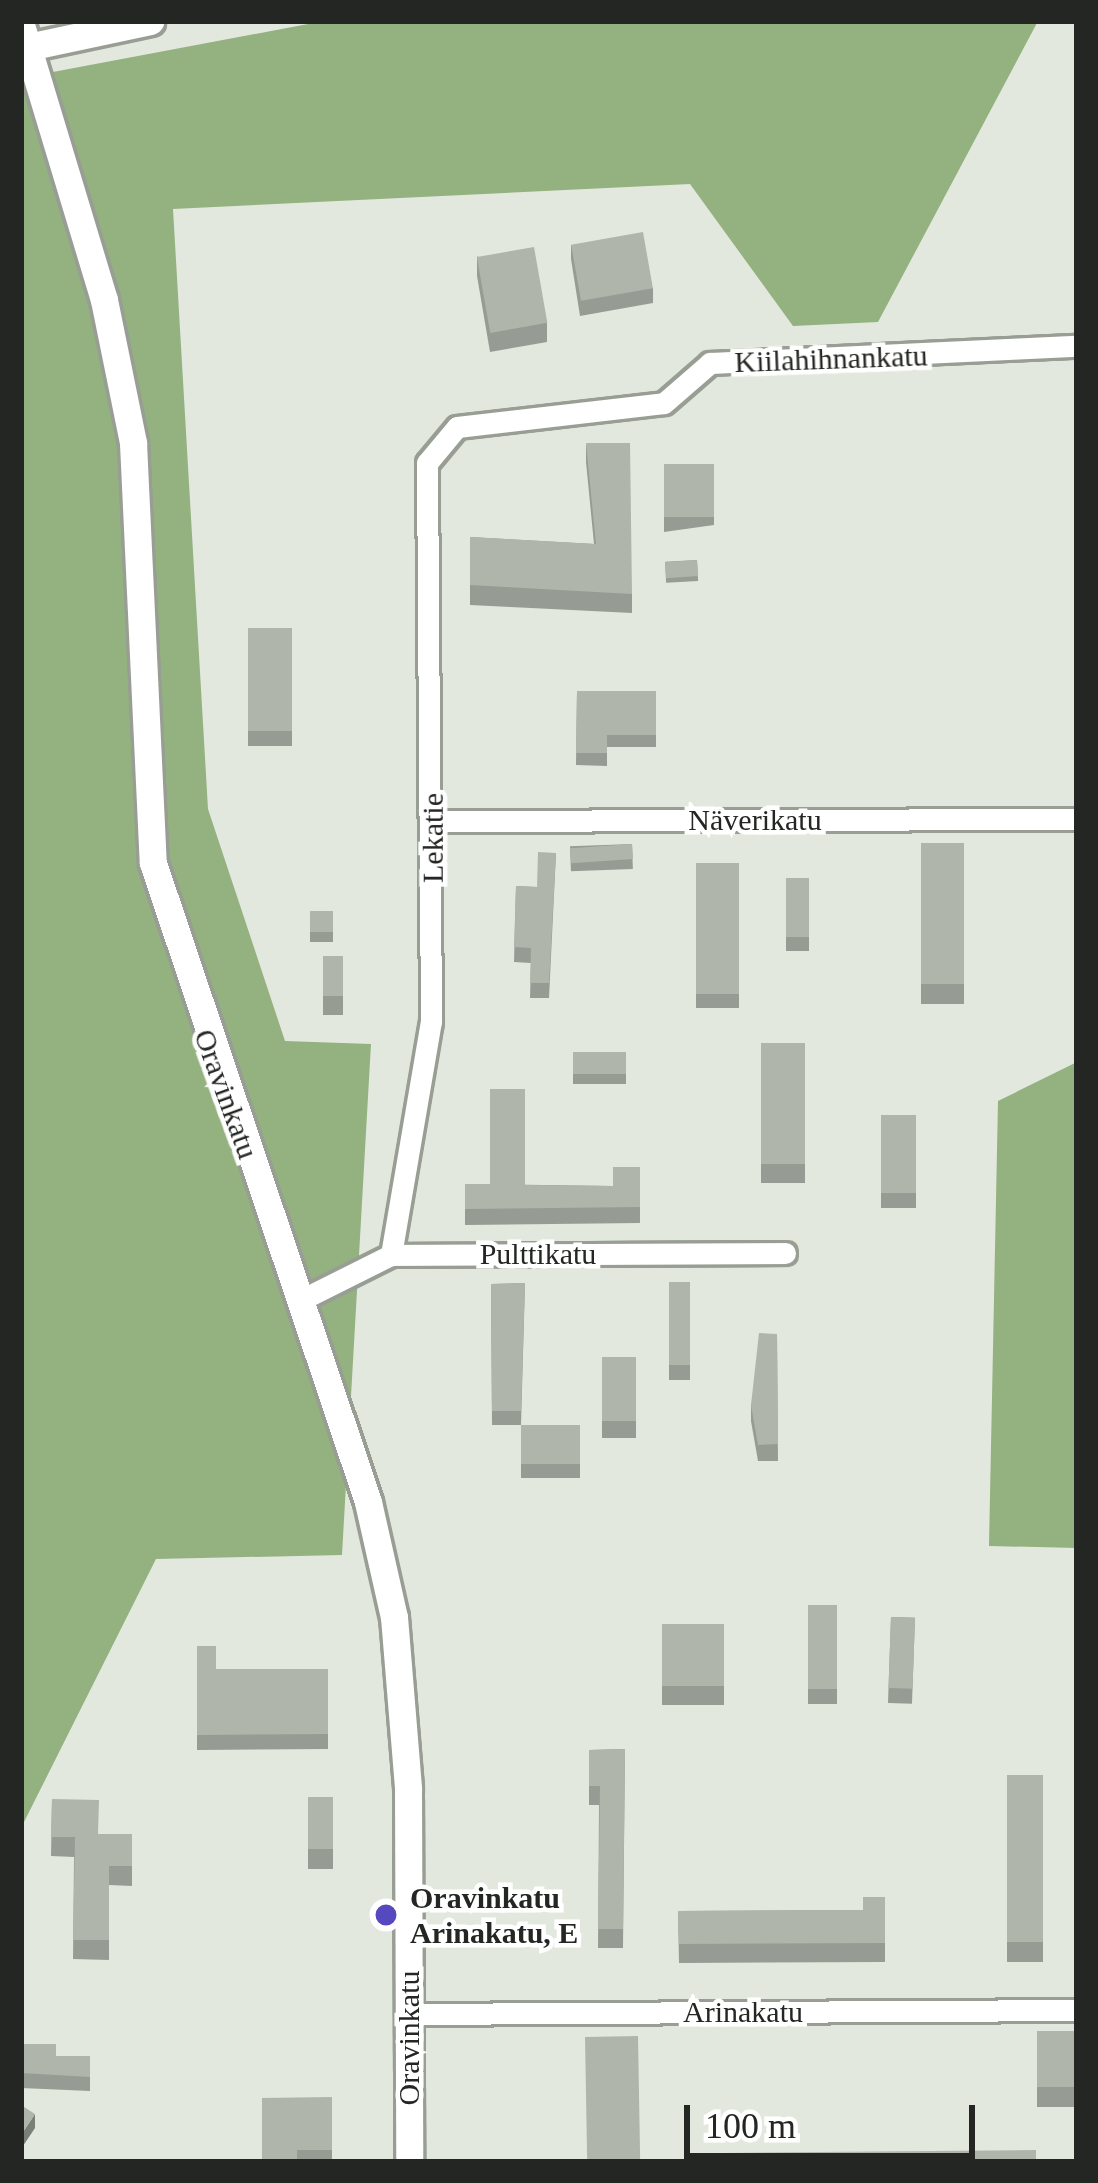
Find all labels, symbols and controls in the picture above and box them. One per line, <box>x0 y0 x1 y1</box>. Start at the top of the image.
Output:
street label: Kiilahihnankatu <box>734 338 928 380</box>
street label: Lekatie <box>415 793 451 883</box>
street label: Näverikatu <box>688 802 822 838</box>
street label: Oravinkatu <box>186 1024 266 1164</box>
street label: Pulttikatu <box>480 1236 596 1272</box>
place label: Oravinkatu Arinakatu, E <box>410 1880 578 1950</box>
marker: Oravinkatu Arinakatu, E <box>373 1902 399 1928</box>
street label: Oravinkatu <box>391 1971 427 2105</box>
street label: Arinakatu <box>683 1994 803 2030</box>
scale bar <box>690 2081 981 2155</box>
text: 100 m <box>705 2106 796 2146</box>

